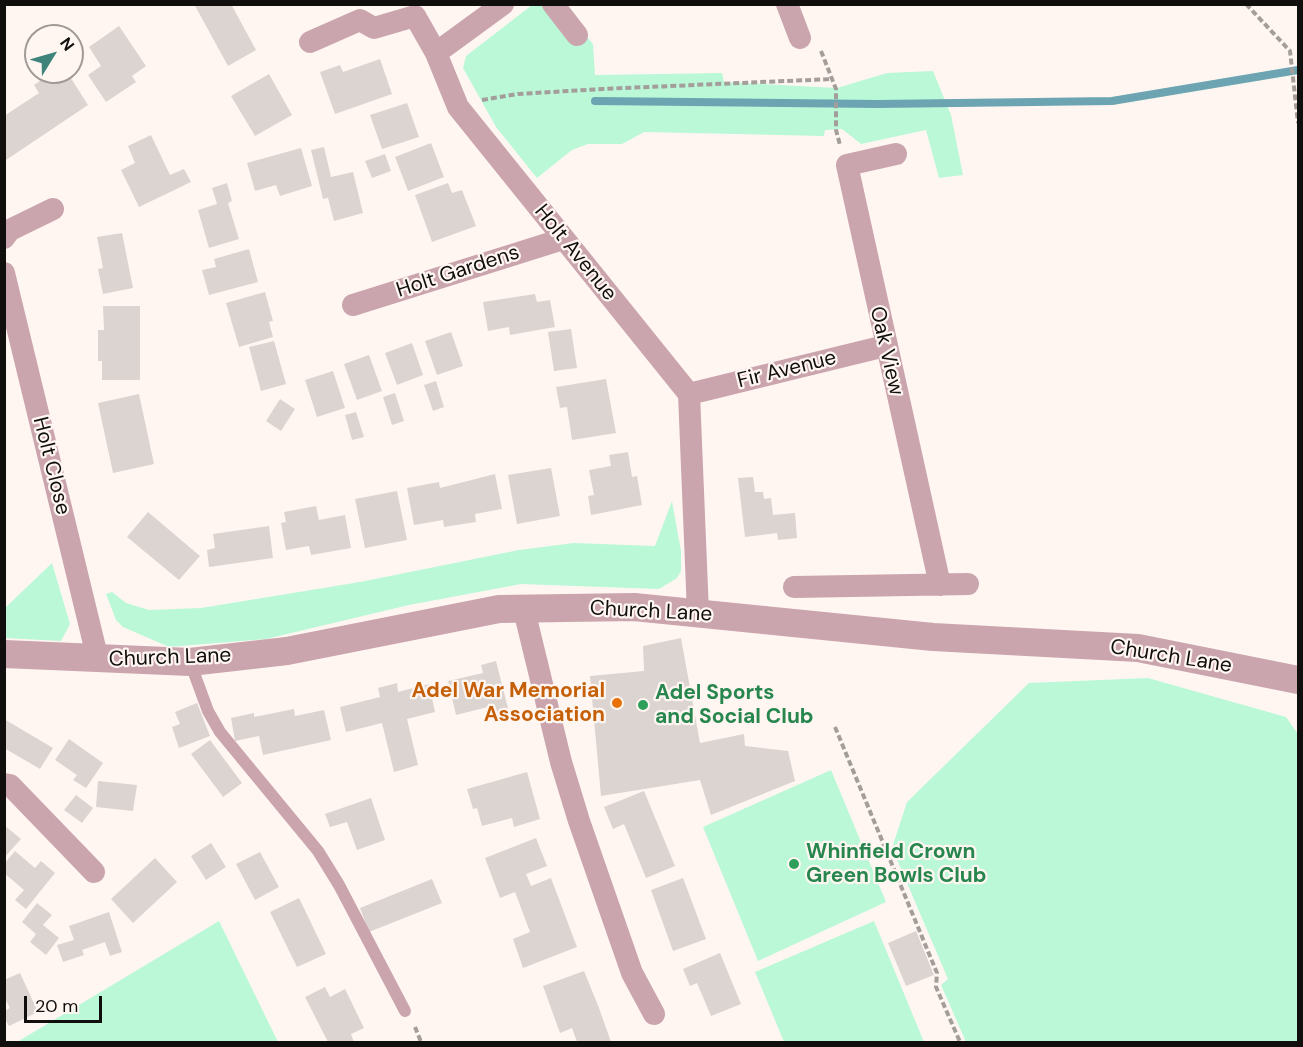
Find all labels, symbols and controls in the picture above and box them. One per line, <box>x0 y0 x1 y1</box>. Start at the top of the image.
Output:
north arrow <box>24 24 84 84</box>
text: N <box>55 33 79 55</box>
street label: Holt Avenue <box>529 200 621 306</box>
street label: Holt Gardens <box>393 240 523 304</box>
street label: Oak View <box>864 304 908 398</box>
street label: Fir Avenue <box>735 346 839 394</box>
street label: Holt Close <box>27 414 75 518</box>
street label: Church Lane <box>589 596 713 628</box>
street label: Church Lane <box>1108 635 1234 679</box>
street label: Church Lane <box>108 643 232 673</box>
place label: Adel War Memorial Association <box>412 678 605 728</box>
place label: Adel Sports and Social Club <box>655 680 814 730</box>
marker: Adel War Memorial Association <box>610 696 624 710</box>
marker: Adel Sports and Social Club <box>636 698 650 712</box>
place label: Whinfield Crown Green Bowls Club <box>806 839 987 889</box>
marker: Whinfield Crown Green Bowls Club <box>787 857 801 871</box>
scale bar <box>27 984 105 1022</box>
text: 20 m <box>35 994 78 1018</box>

